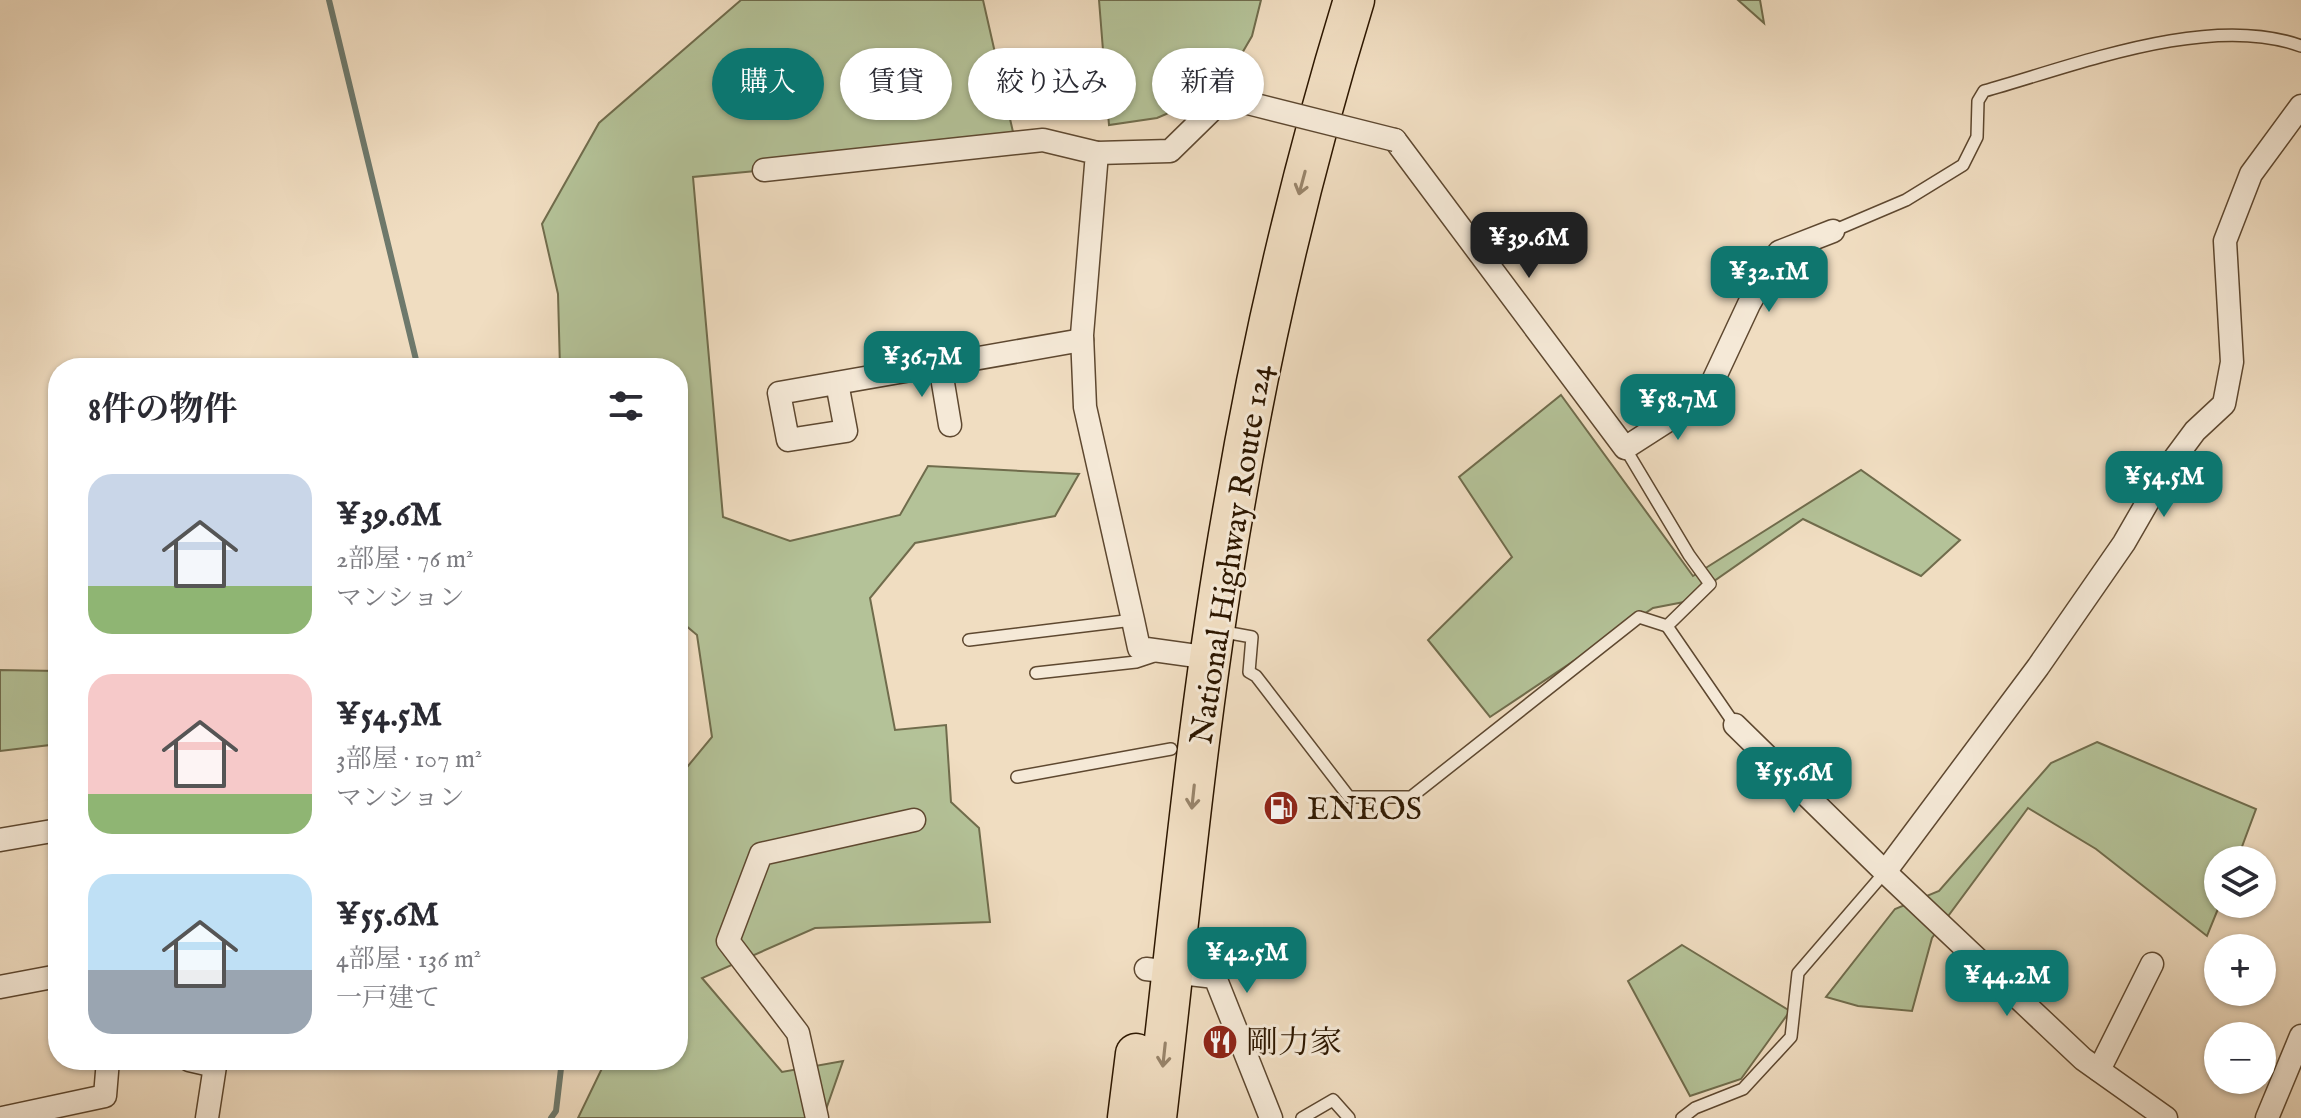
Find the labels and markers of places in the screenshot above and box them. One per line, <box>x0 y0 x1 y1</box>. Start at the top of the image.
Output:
pin: ¥39.6M <box>1464 212 1594 280</box>
pin: ¥32.1M <box>1704 246 1834 314</box>
pin: ¥36.7M <box>857 331 987 399</box>
pin: ¥58.7M <box>1613 374 1743 442</box>
pin: ¥54.5M <box>2099 451 2229 519</box>
pin: ¥55.6M <box>1729 747 1859 815</box>
fuel station icon: ENEOS <box>1262 789 1300 827</box>
place label: ENEOS <box>1307 790 1422 831</box>
pin: ¥42.5M <box>1182 927 1312 995</box>
pin: ¥44.2M <box>1942 950 2072 1018</box>
restaurant icon: 剛力家 <box>1201 1023 1239 1061</box>
place label: 剛力家 <box>1246 1024 1342 1065</box>

